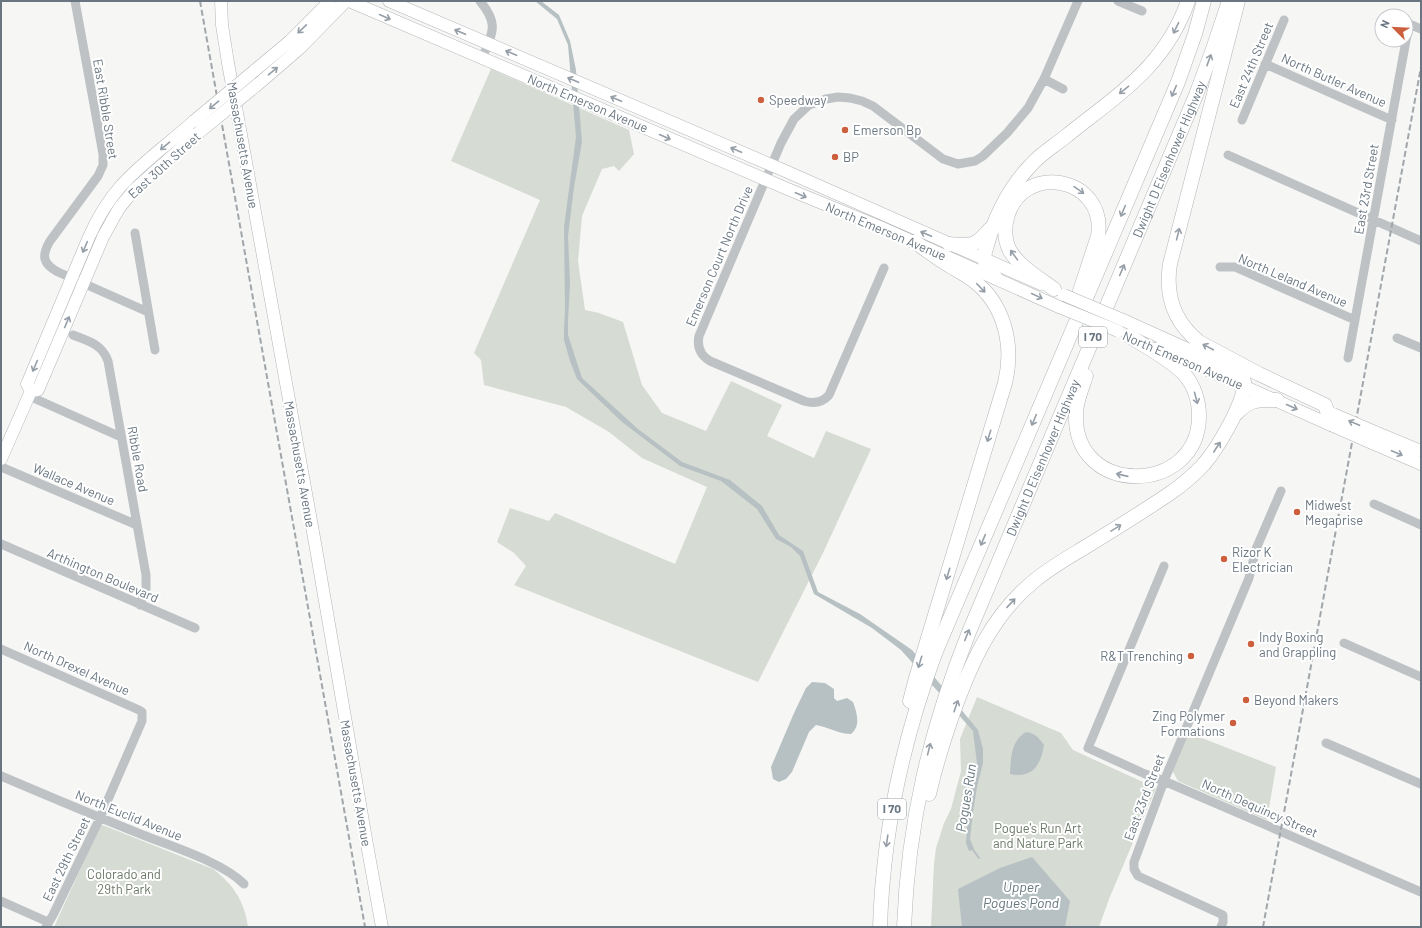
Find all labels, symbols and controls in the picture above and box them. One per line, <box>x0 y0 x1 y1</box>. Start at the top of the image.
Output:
north arrow <box>1374 8 1414 48</box>
one-way arrow <box>378 13 390 21</box>
text: N <box>1377 18 1392 30</box>
street label: East 24th Street <box>1226 20 1276 110</box>
one-way arrow <box>1172 22 1180 34</box>
one-way arrow <box>298 24 308 33</box>
one-way arrow <box>455 27 467 35</box>
one-way arrow <box>505 49 517 56</box>
street label: North Butler Avenue <box>1279 50 1389 110</box>
one-way arrow <box>1206 54 1214 66</box>
street label: East Ribble Street <box>90 58 122 160</box>
one-way arrow <box>268 66 278 75</box>
street label: North Emerson Avenue <box>525 70 651 136</box>
one-way arrow <box>568 76 580 83</box>
street label: Dwight D Eisenhower Highway <box>1129 78 1209 240</box>
street label: Massachusetts Avenue <box>224 80 262 210</box>
one-way arrow <box>1170 84 1177 96</box>
one-way arrow <box>1118 86 1129 95</box>
place label: Speedway <box>769 92 826 108</box>
one-way arrow <box>611 94 623 102</box>
marker: Speedway <box>756 95 766 105</box>
one-way arrow <box>208 101 219 110</box>
place label: Emerson Bp <box>853 122 921 138</box>
marker: Emerson Bp <box>840 125 850 135</box>
street label: East 30th Street <box>124 128 204 202</box>
one-way arrow <box>659 133 671 141</box>
one-way arrow <box>159 142 170 151</box>
street label: East 23rd Street <box>1350 143 1382 235</box>
one-way arrow <box>730 146 742 153</box>
place label: BP <box>843 149 859 165</box>
marker: BP <box>830 152 840 162</box>
street label: Emerson Court North Drive <box>682 183 756 329</box>
one-way arrow <box>1073 186 1084 194</box>
one-way arrow <box>795 192 807 199</box>
street label: North Emerson Avenue <box>823 198 949 264</box>
one-way arrow <box>1119 204 1126 216</box>
one-way arrow <box>1175 228 1182 241</box>
one-way arrow <box>921 230 933 237</box>
one-way arrow <box>81 240 89 252</box>
one-way arrow <box>1009 249 1018 260</box>
street label: North Leland Avenue <box>1236 250 1350 310</box>
one-way arrow <box>1118 265 1126 277</box>
one-way arrow <box>976 283 986 293</box>
one-way arrow <box>1030 293 1042 300</box>
one-way arrow <box>63 316 71 328</box>
road number: I 70 <box>1079 327 1107 347</box>
street label: North Emerson Avenue <box>1120 327 1246 393</box>
one-way arrow <box>1203 343 1215 351</box>
one-way arrow <box>30 360 38 372</box>
street label: Dwight D Eisenhower Highway <box>1003 377 1083 538</box>
one-way arrow <box>1193 392 1201 405</box>
street label: Massachusetts Avenue <box>281 399 319 529</box>
one-way arrow <box>1286 404 1298 411</box>
one-way arrow <box>1030 414 1037 426</box>
one-way arrow <box>1349 419 1361 426</box>
street label: Ribble Road <box>124 425 152 493</box>
one-way arrow <box>985 429 992 442</box>
one-way arrow <box>1212 442 1221 453</box>
one-way arrow <box>1390 450 1402 457</box>
street label: Wallace Avenue <box>31 460 118 509</box>
one-way arrow <box>1115 471 1128 478</box>
place label: Midwest Megaprise <box>1305 497 1363 528</box>
marker: Midwest Megaprise <box>1292 507 1302 517</box>
one-way arrow <box>1110 524 1121 532</box>
one-way arrow <box>979 534 986 546</box>
street label: Arthington Boulevard <box>45 544 161 606</box>
place label: Rizor K Electrician <box>1232 544 1293 575</box>
marker: Rizor K Electrician <box>1219 554 1229 564</box>
one-way arrow <box>943 568 951 580</box>
one-way arrow <box>1006 598 1016 608</box>
place label: Indy Boxing and Grappling <box>1259 629 1336 660</box>
one-way arrow <box>964 630 972 642</box>
street label: North Drexel Avenue <box>22 637 133 699</box>
marker: Indy Boxing and Grappling <box>1246 639 1256 649</box>
place label: R&T Trenching <box>1100 648 1183 664</box>
marker: R&T Trenching <box>1186 651 1196 661</box>
one-way arrow <box>916 656 923 669</box>
place label: Beyond Makers <box>1254 692 1338 708</box>
marker: Beyond Makers <box>1241 695 1251 705</box>
one-way arrow <box>952 700 960 712</box>
place label: Zing Polymer Formations <box>1152 708 1225 739</box>
street label: Massachusetts Avenue <box>337 718 375 848</box>
marker: Zing Polymer Formations <box>1228 718 1238 728</box>
one-way arrow <box>926 743 934 756</box>
street label: East 23rd Street <box>1120 751 1168 843</box>
water label: Pogues Run <box>952 763 979 833</box>
street label: North Dequincy Street <box>1200 775 1320 841</box>
street label: North Euclid Avenue <box>73 786 185 844</box>
road number: I 70 <box>878 799 906 819</box>
street label: East 29th Street <box>39 814 93 904</box>
park label: Pogue's Run Art and Nature Park <box>993 820 1084 851</box>
one-way arrow <box>884 834 891 847</box>
park label: Colorado and 29th Park <box>87 866 161 897</box>
water label: Upper Pogues Pond <box>983 878 1060 911</box>

